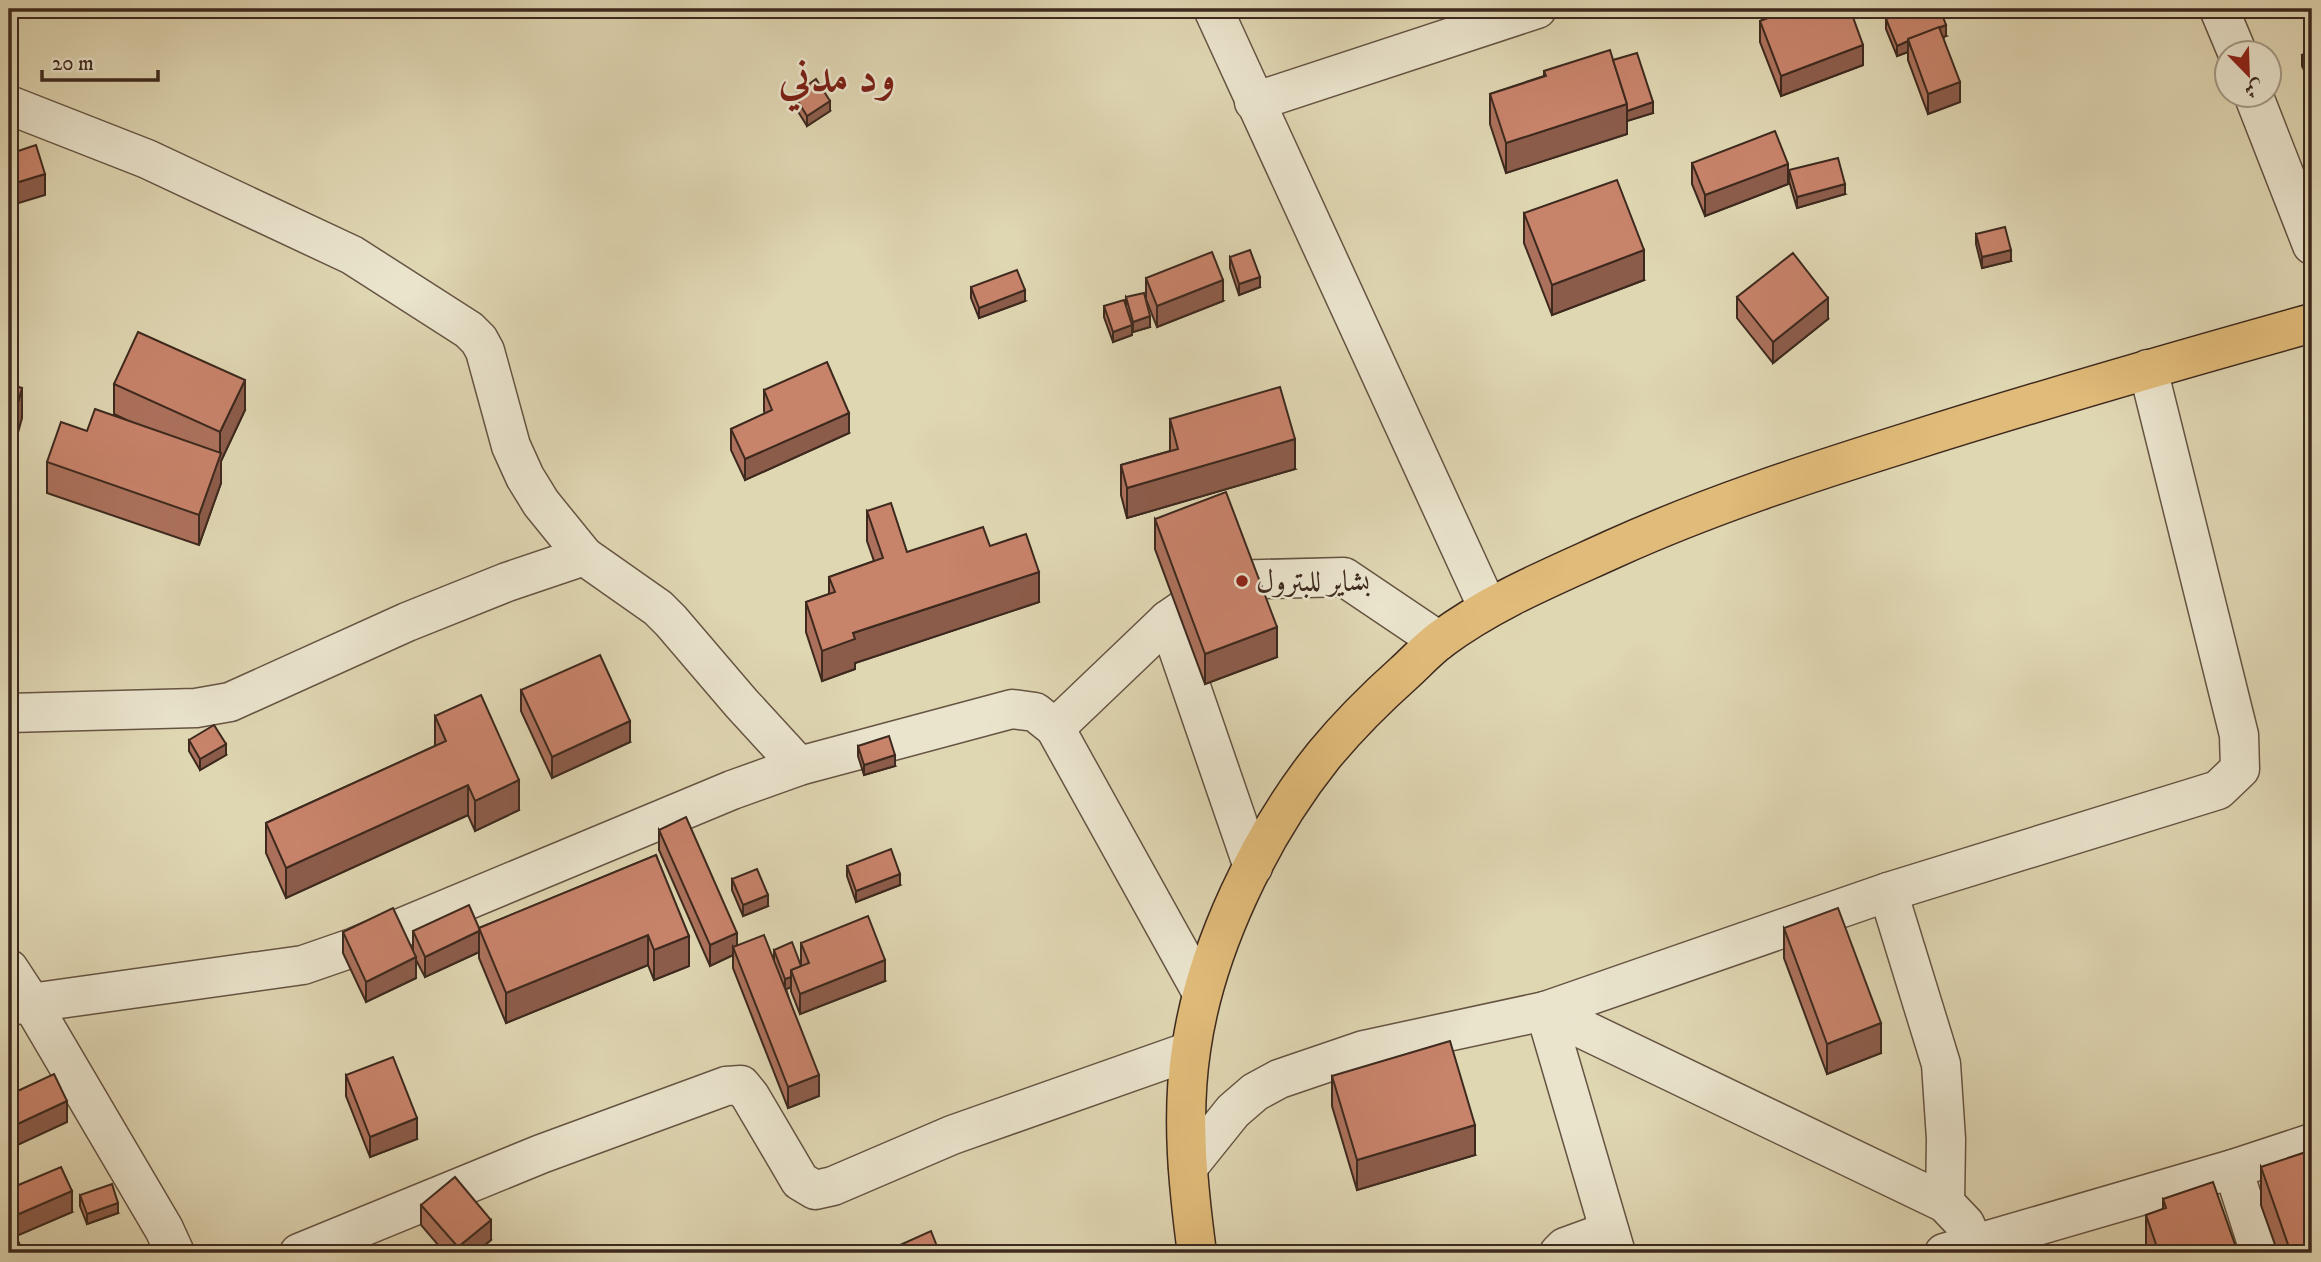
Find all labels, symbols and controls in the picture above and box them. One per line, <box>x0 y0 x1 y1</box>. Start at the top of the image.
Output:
scale bar <box>42 38 158 82</box>
north arrow <box>2212 38 2282 108</box>
text: 20 m <box>52 51 94 77</box>
district label: ود مدني <box>778 51 895 112</box>
text: ش <box>2241 74 2267 103</box>
place label: بشاير للبترول <box>1256 564 1371 601</box>
marker: بشاير للبترول <box>1234 573 1250 589</box>

